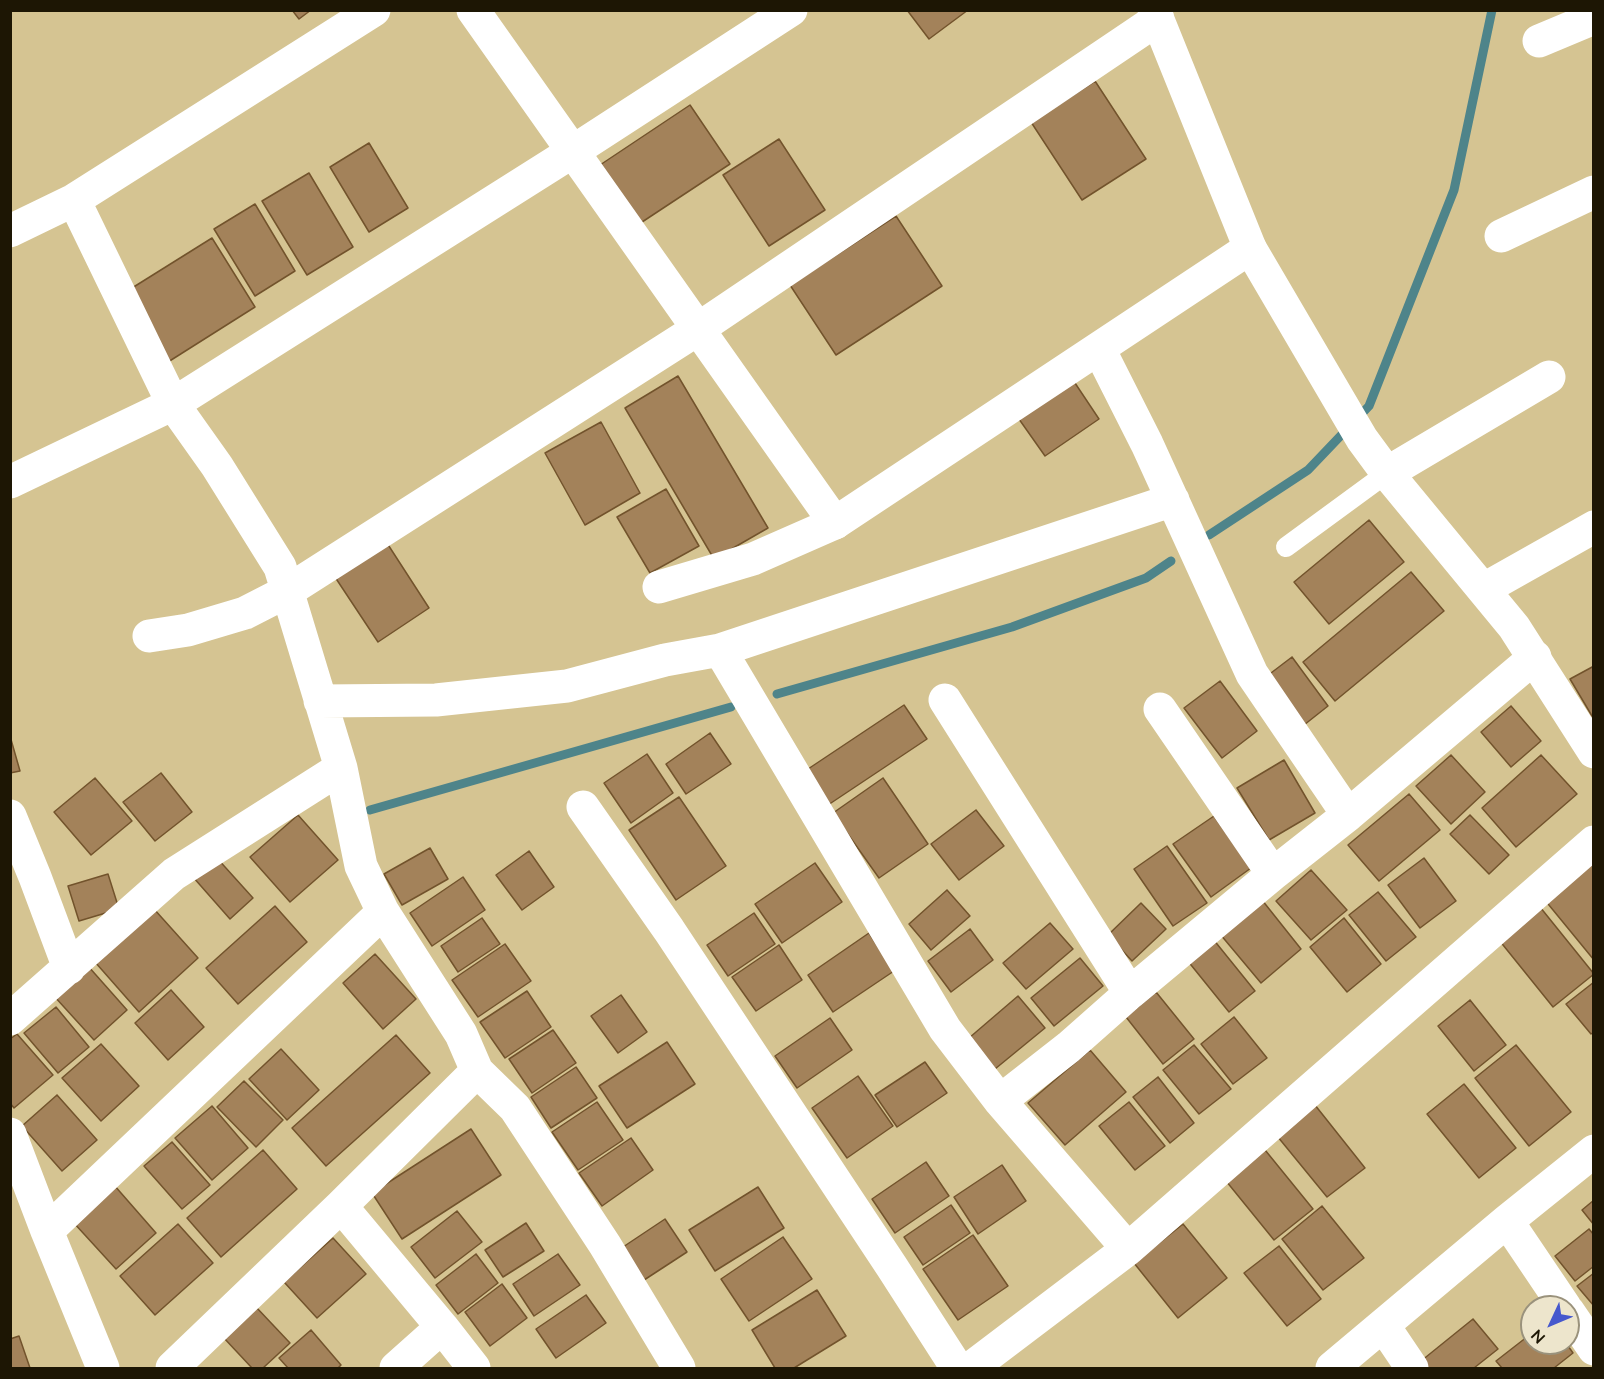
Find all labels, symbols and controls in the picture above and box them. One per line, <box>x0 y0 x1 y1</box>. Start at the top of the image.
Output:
north arrow <box>1520 1295 1580 1355</box>
text: N <box>1526 1324 1551 1348</box>

